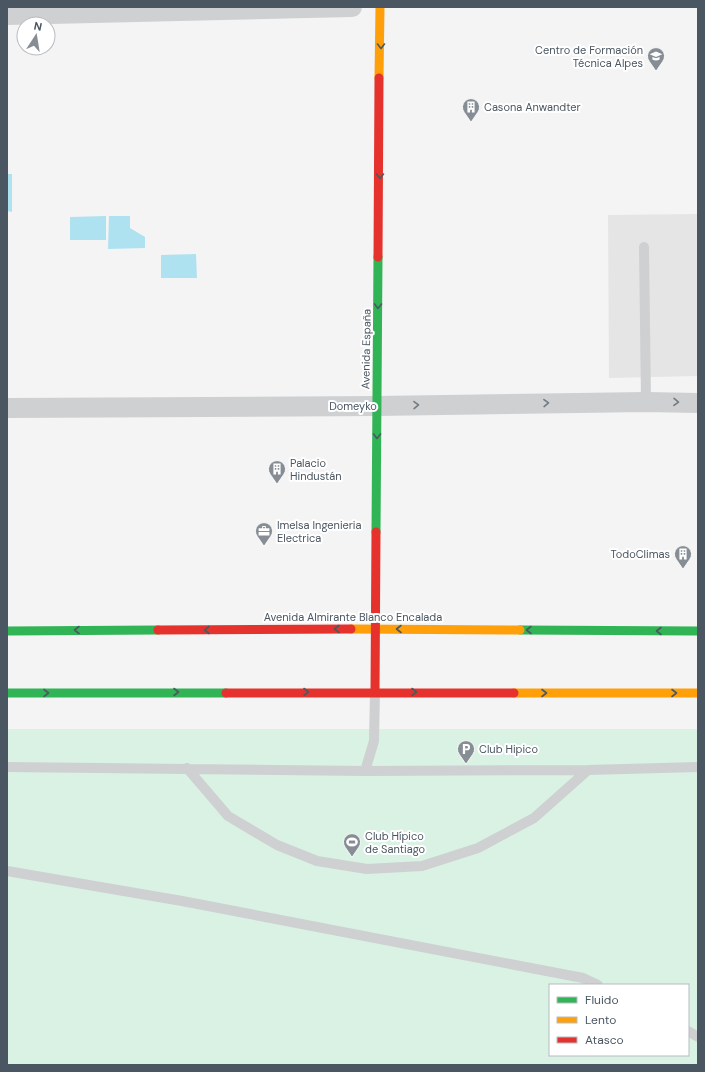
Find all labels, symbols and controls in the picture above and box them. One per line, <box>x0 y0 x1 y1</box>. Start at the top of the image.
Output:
north arrow <box>16 16 56 56</box>
text: N <box>33 19 43 34</box>
one-way arrow <box>377 43 385 49</box>
place label: Centro de Formación Técnica Alpes <box>535 43 643 70</box>
school or university icon: Centro de Formación Técnica Alpes <box>646 46 666 71</box>
building icon: Casona Anwandter <box>461 97 481 122</box>
place label: Casona Anwandter <box>484 100 581 114</box>
one-way arrow <box>375 173 384 179</box>
one-way arrow <box>374 303 382 309</box>
street label: Avenida España <box>358 309 374 389</box>
one-way arrow <box>673 398 679 406</box>
street label: Domeyko <box>329 399 377 413</box>
one-way arrow <box>543 399 549 408</box>
one-way arrow <box>413 401 419 409</box>
one-way arrow <box>373 433 381 439</box>
place label: Palacio Hindustán <box>290 456 342 483</box>
building icon: Palacio Hindustán <box>267 459 287 484</box>
place label: Imelsa Ingenieria Electrica <box>277 518 361 545</box>
office icon: Imelsa Ingenieria Electrica <box>254 521 274 546</box>
building icon: TodoClimas <box>673 544 693 569</box>
place label: TodoClimas <box>611 547 670 561</box>
street label: Avenida Almirante Blanco Encalada <box>264 610 442 624</box>
one-way arrow <box>334 625 340 633</box>
one-way arrow <box>396 625 402 633</box>
one-way arrow <box>74 626 80 635</box>
one-way arrow <box>204 626 210 634</box>
one-way arrow <box>526 626 532 634</box>
one-way arrow <box>656 627 662 635</box>
one-way arrow <box>173 688 179 696</box>
one-way arrow <box>303 688 309 696</box>
one-way arrow <box>411 688 417 696</box>
one-way arrow <box>43 689 49 697</box>
one-way arrow <box>541 689 547 697</box>
one-way arrow <box>671 689 677 697</box>
parking icon: Club Hipico <box>456 739 476 764</box>
place label: Club Hipico <box>479 742 538 756</box>
place label: Club Hípico de Santiago <box>365 829 425 856</box>
sports icon: Club Hípico de Santiago <box>342 832 362 857</box>
legend <box>549 984 689 1056</box>
text: Fluido <box>585 992 619 1008</box>
text: Lento <box>585 1012 616 1028</box>
text: Atasco <box>585 1032 624 1048</box>

